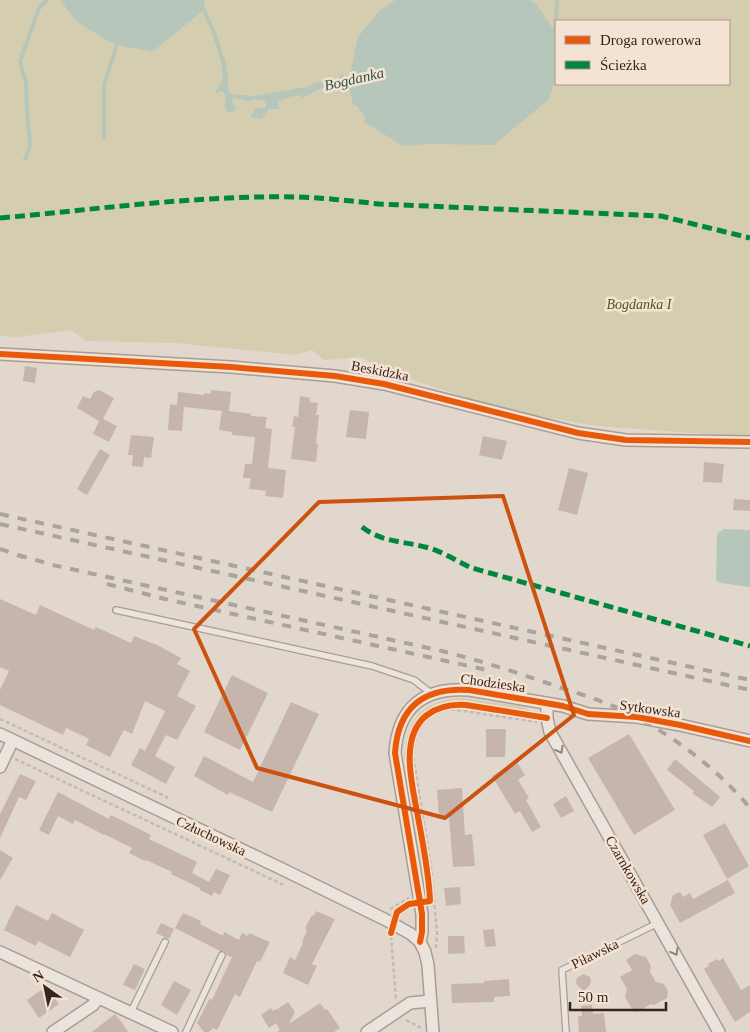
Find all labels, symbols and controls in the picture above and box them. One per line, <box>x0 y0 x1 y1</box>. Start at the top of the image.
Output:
legend <box>555 20 730 85</box>
text: Droga rowerowa <box>600 32 702 48</box>
text: Ścieżka <box>600 57 647 73</box>
water label: Bogdanka <box>323 64 385 94</box>
park label: Bogdanka I <box>607 297 673 312</box>
street label: Beskidzka <box>350 358 411 384</box>
street label: Chodzieska <box>460 671 527 695</box>
street label: Sytkowska <box>619 697 682 721</box>
one-way arrow <box>554 745 564 754</box>
street label: Człuchowska <box>174 813 249 859</box>
street label: Czarnkowska <box>602 833 654 907</box>
street label: Piławska <box>569 936 622 972</box>
one-way arrow <box>668 947 678 956</box>
north arrow <box>20 962 70 1012</box>
text: N <box>30 967 47 986</box>
scale bar <box>570 980 666 1012</box>
text: 50 m <box>578 989 609 1005</box>

